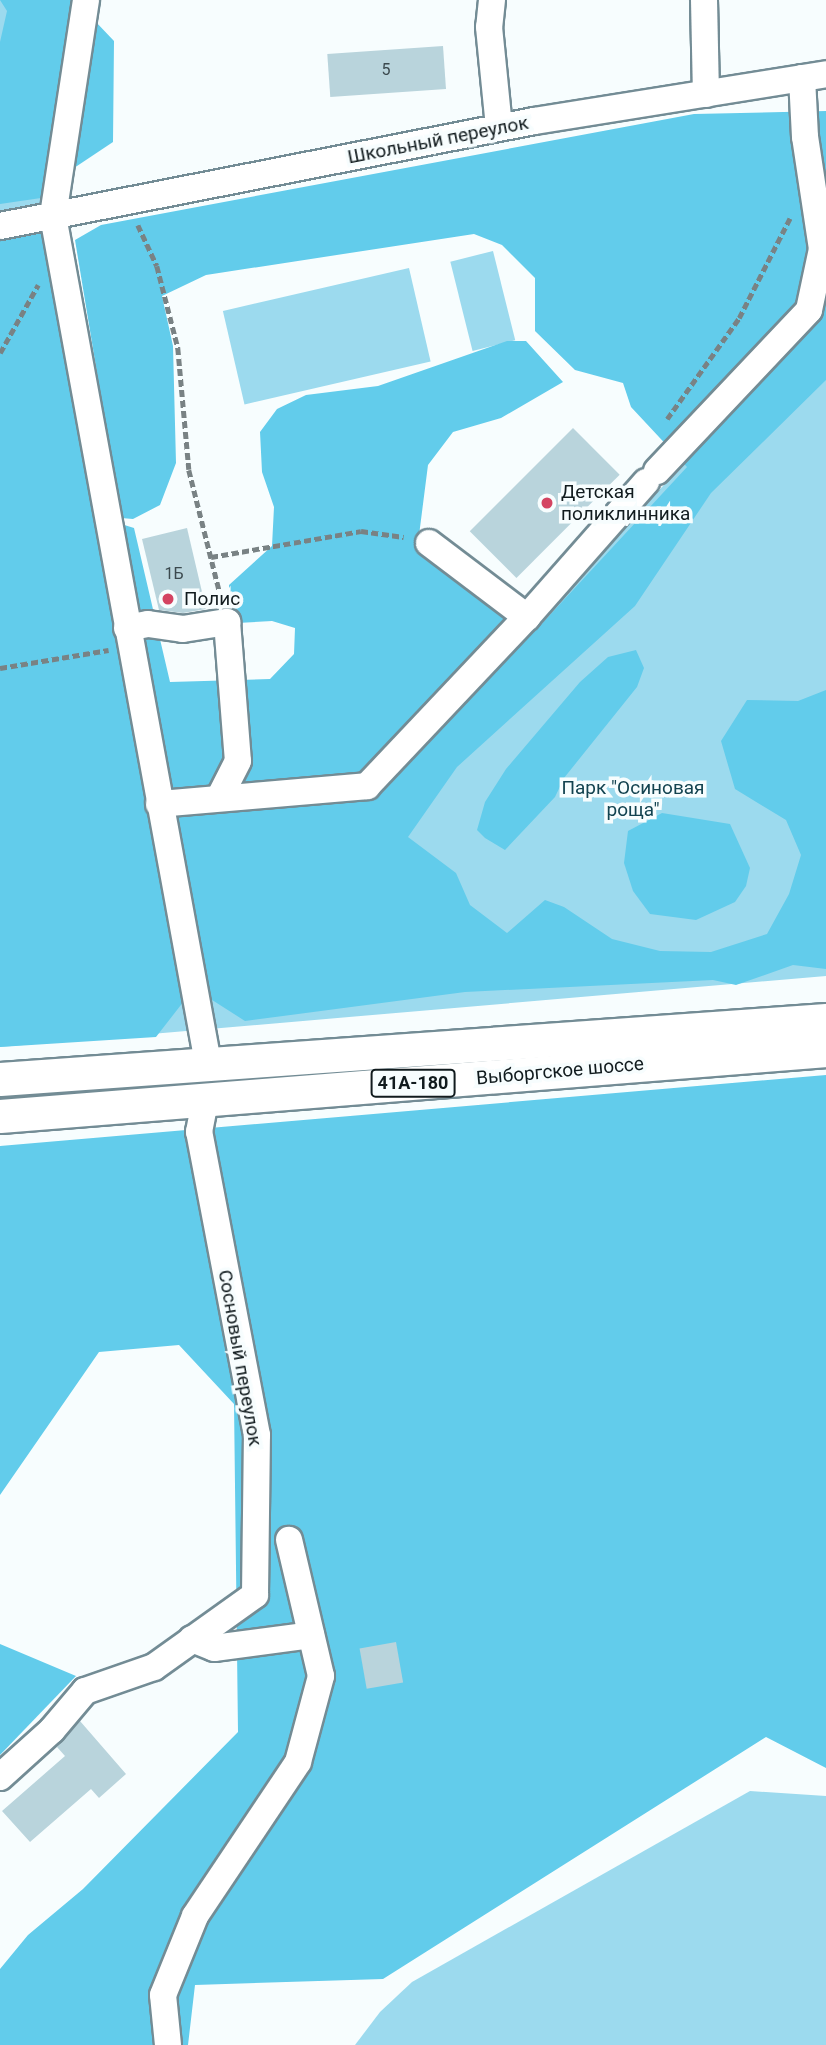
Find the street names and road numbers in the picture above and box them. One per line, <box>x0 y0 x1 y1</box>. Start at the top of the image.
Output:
street label: Школьный переулок <box>346 111 530 169</box>
street label: Выборгское шоссе <box>475 1052 645 1090</box>
road number: 41А-180 <box>369 1068 457 1098</box>
street label: Сосновый переулок <box>213 1268 267 1448</box>

